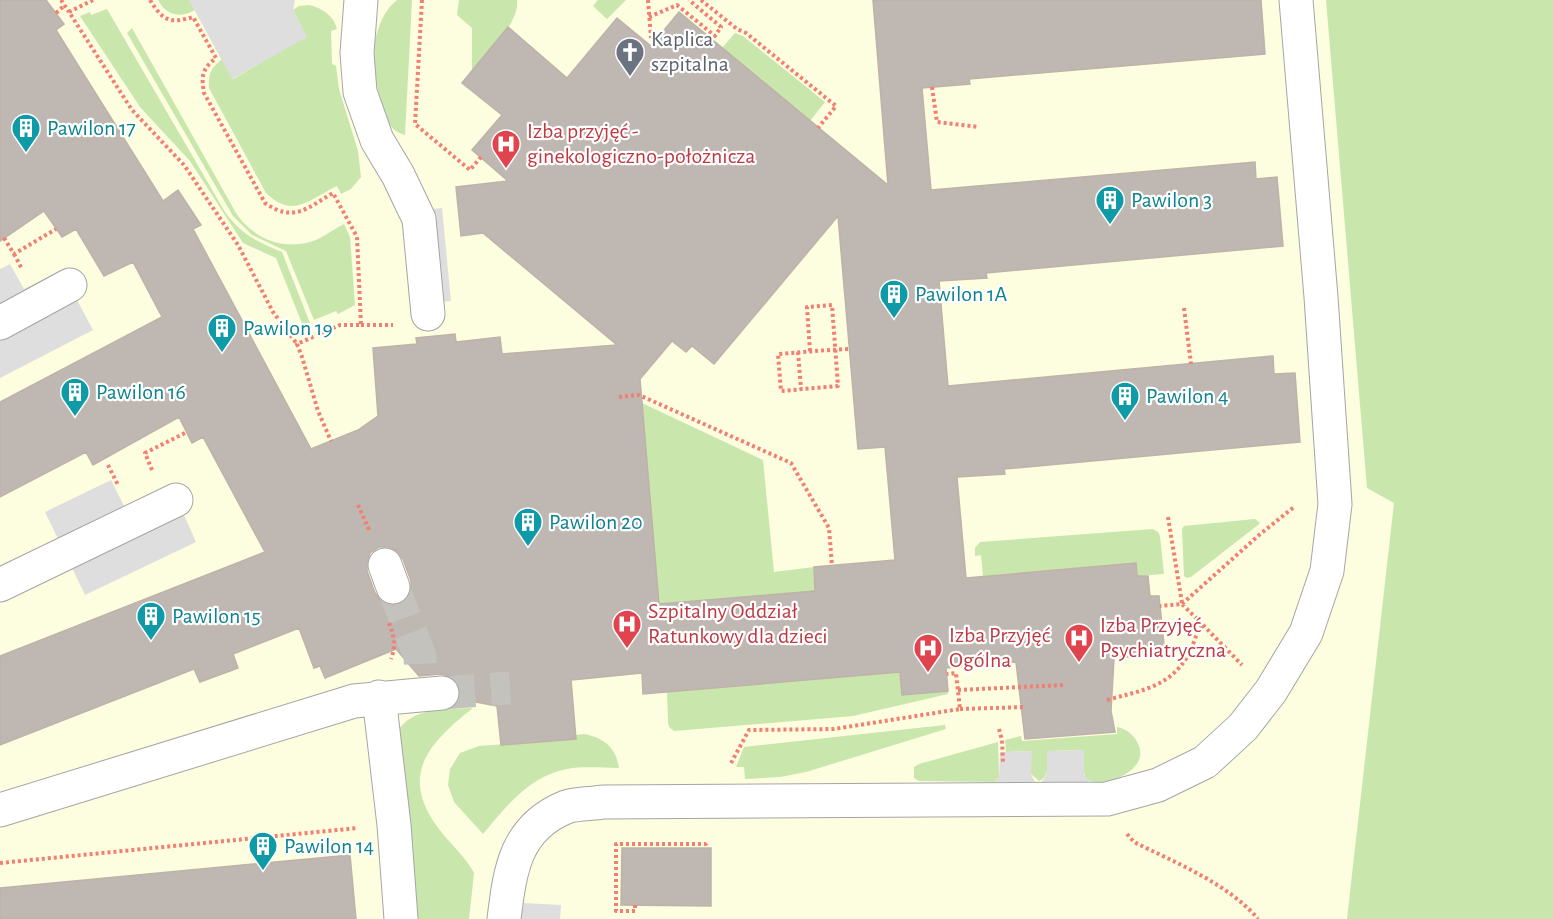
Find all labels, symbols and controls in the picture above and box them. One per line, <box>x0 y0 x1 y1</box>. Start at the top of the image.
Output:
place label: Kaplica szpitalna <box>651 28 729 75</box>
church icon: Kaplica szpitalna <box>614 36 646 78</box>
building icon: Pawilon 17 <box>10 112 42 154</box>
place label: Pawilon 17 <box>47 117 136 139</box>
place label: Izba przyjęć - ginekologiczno-położnicza <box>527 120 755 167</box>
hospital icon: Izba przyjęć - ginekologiczno-położnicza <box>490 128 522 170</box>
building icon: Pawilon 3 <box>1094 184 1126 226</box>
place label: Pawilon 3 <box>1131 189 1212 211</box>
building icon: Pawilon 1A <box>878 278 910 320</box>
place label: Pawilon 1A <box>915 283 1007 305</box>
building icon: Pawilon 19 <box>206 312 238 354</box>
place label: Pawilon 19 <box>243 317 333 339</box>
building icon: Pawilon 16 <box>59 376 91 418</box>
building icon: Pawilon 4 <box>1109 380 1141 422</box>
place label: Pawilon 16 <box>96 381 186 403</box>
place label: Pawilon 4 <box>1146 385 1228 407</box>
building icon: Pawilon 20 <box>512 506 544 548</box>
place label: Pawilon 20 <box>549 511 643 533</box>
building icon: Pawilon 15 <box>135 600 167 642</box>
place label: Szpitalny Oddział Ratunkowy dla dzieci <box>648 600 828 647</box>
place label: Pawilon 15 <box>172 605 261 627</box>
hospital icon: Szpitalny Oddział Ratunkowy dla dzieci <box>611 608 643 650</box>
place label: Izba Przyjęć Psychiatryczna <box>1100 614 1226 661</box>
hospital icon: Izba Przyjęć Psychiatryczna <box>1063 622 1095 664</box>
place label: Izba Przyjęć Ogólna <box>949 624 1051 671</box>
hospital icon: Izba Przyjęć Ogólna <box>912 632 944 674</box>
building icon: Pawilon 14 <box>247 830 279 872</box>
place label: Pawilon 14 <box>284 835 374 857</box>

